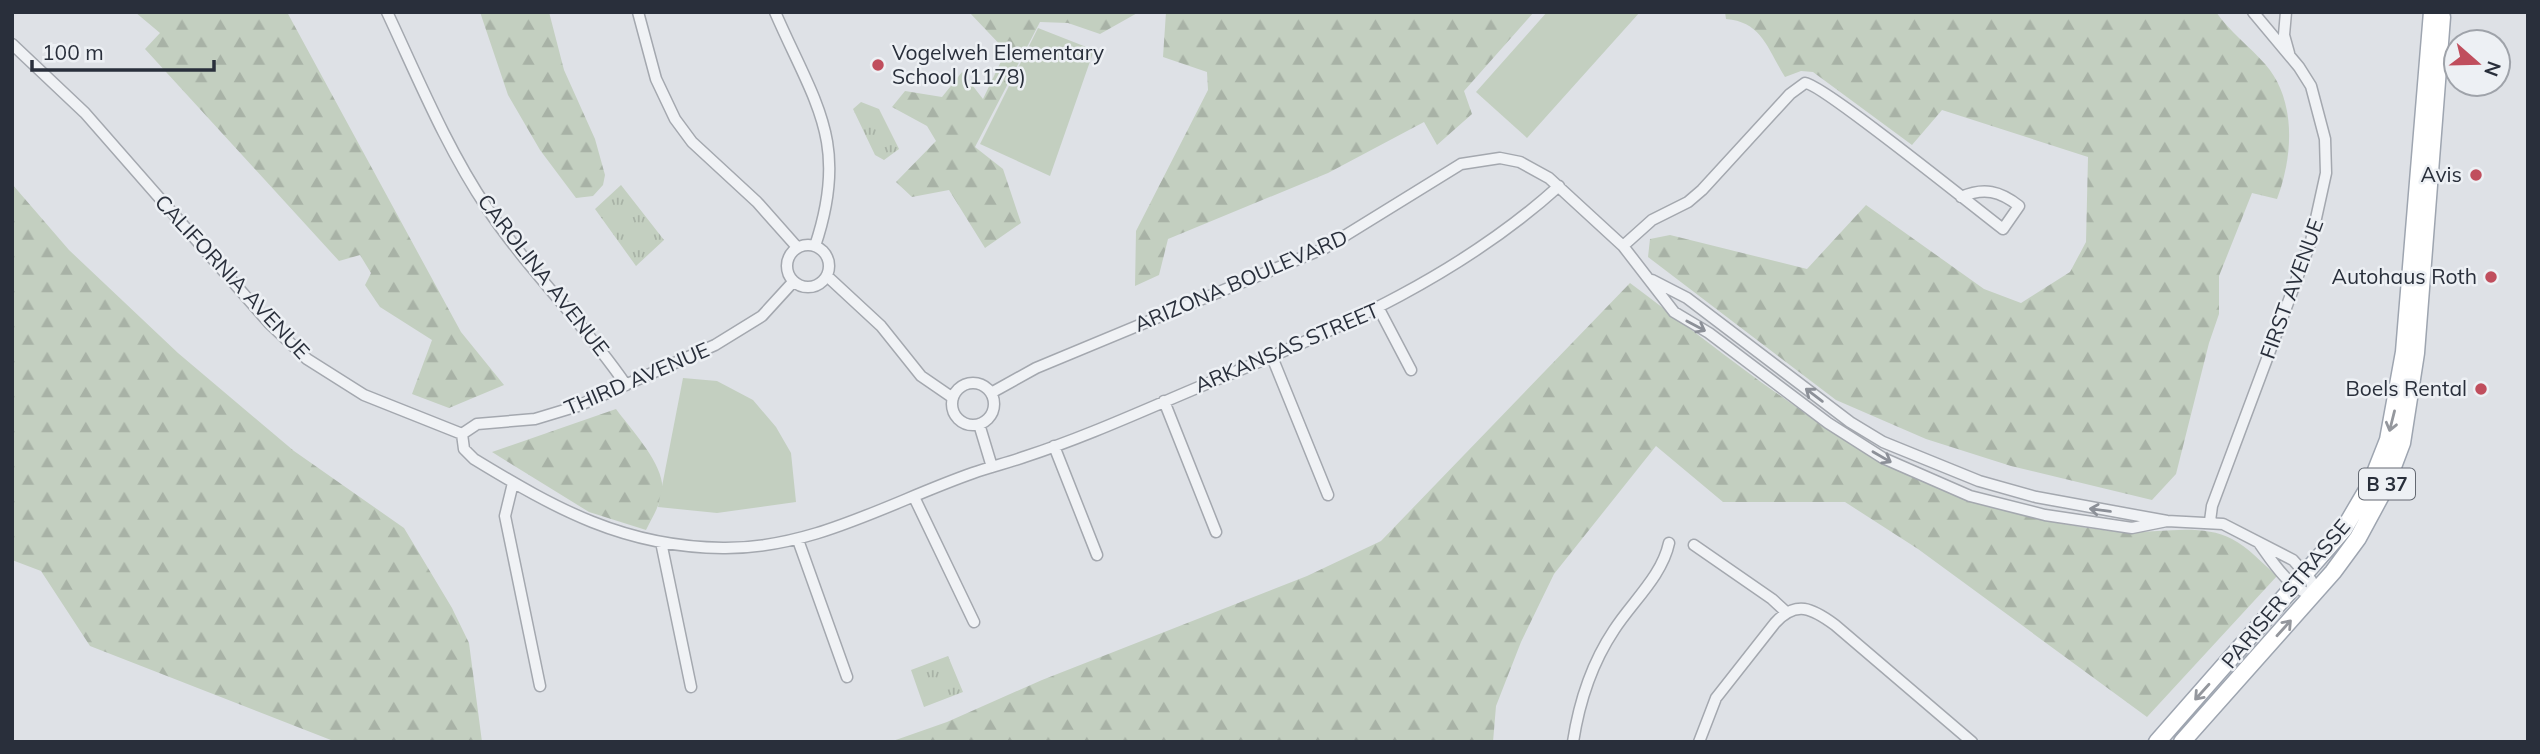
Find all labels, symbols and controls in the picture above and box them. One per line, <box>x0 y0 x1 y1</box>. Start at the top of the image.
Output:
scale bar <box>32 28 214 72</box>
north arrow <box>2442 28 2512 98</box>
text: 100 m <box>42 39 104 65</box>
place label: Vogelweh Elementary School (1178) <box>892 39 1104 89</box>
marker: Vogelweh Elementary School (1178) <box>870 57 886 73</box>
text: N <box>2479 58 2507 80</box>
place label: Avis <box>2421 161 2462 187</box>
marker: Avis <box>2468 167 2484 183</box>
street label: CAROLINA AVENUE <box>473 188 615 360</box>
street label: CALIFORNIA AVENUE <box>150 189 316 364</box>
street label: FIRST AVENUE <box>2254 215 2328 362</box>
street label: ARIZONA BOULEVARD <box>1130 223 1351 337</box>
place label: Autohaus Roth <box>2331 263 2477 289</box>
marker: Autohaus Roth <box>2483 269 2499 285</box>
street label: ARKANSAS STREET <box>1190 296 1383 398</box>
one-way arrow <box>1685 320 1706 333</box>
street label: THIRD AVENUE <box>560 336 713 420</box>
place label: Boels Rental <box>2345 375 2467 401</box>
marker: Boels Rental <box>2473 381 2489 397</box>
one-way arrow <box>1805 388 1824 402</box>
one-way arrow <box>2385 409 2398 432</box>
one-way arrow <box>1871 450 1891 464</box>
road number: B 37 <box>2359 468 2415 499</box>
one-way arrow <box>2089 503 2112 516</box>
street label: PARISER STRASSE <box>2215 514 2355 673</box>
one-way arrow <box>2276 619 2292 637</box>
one-way arrow <box>2194 683 2210 701</box>

